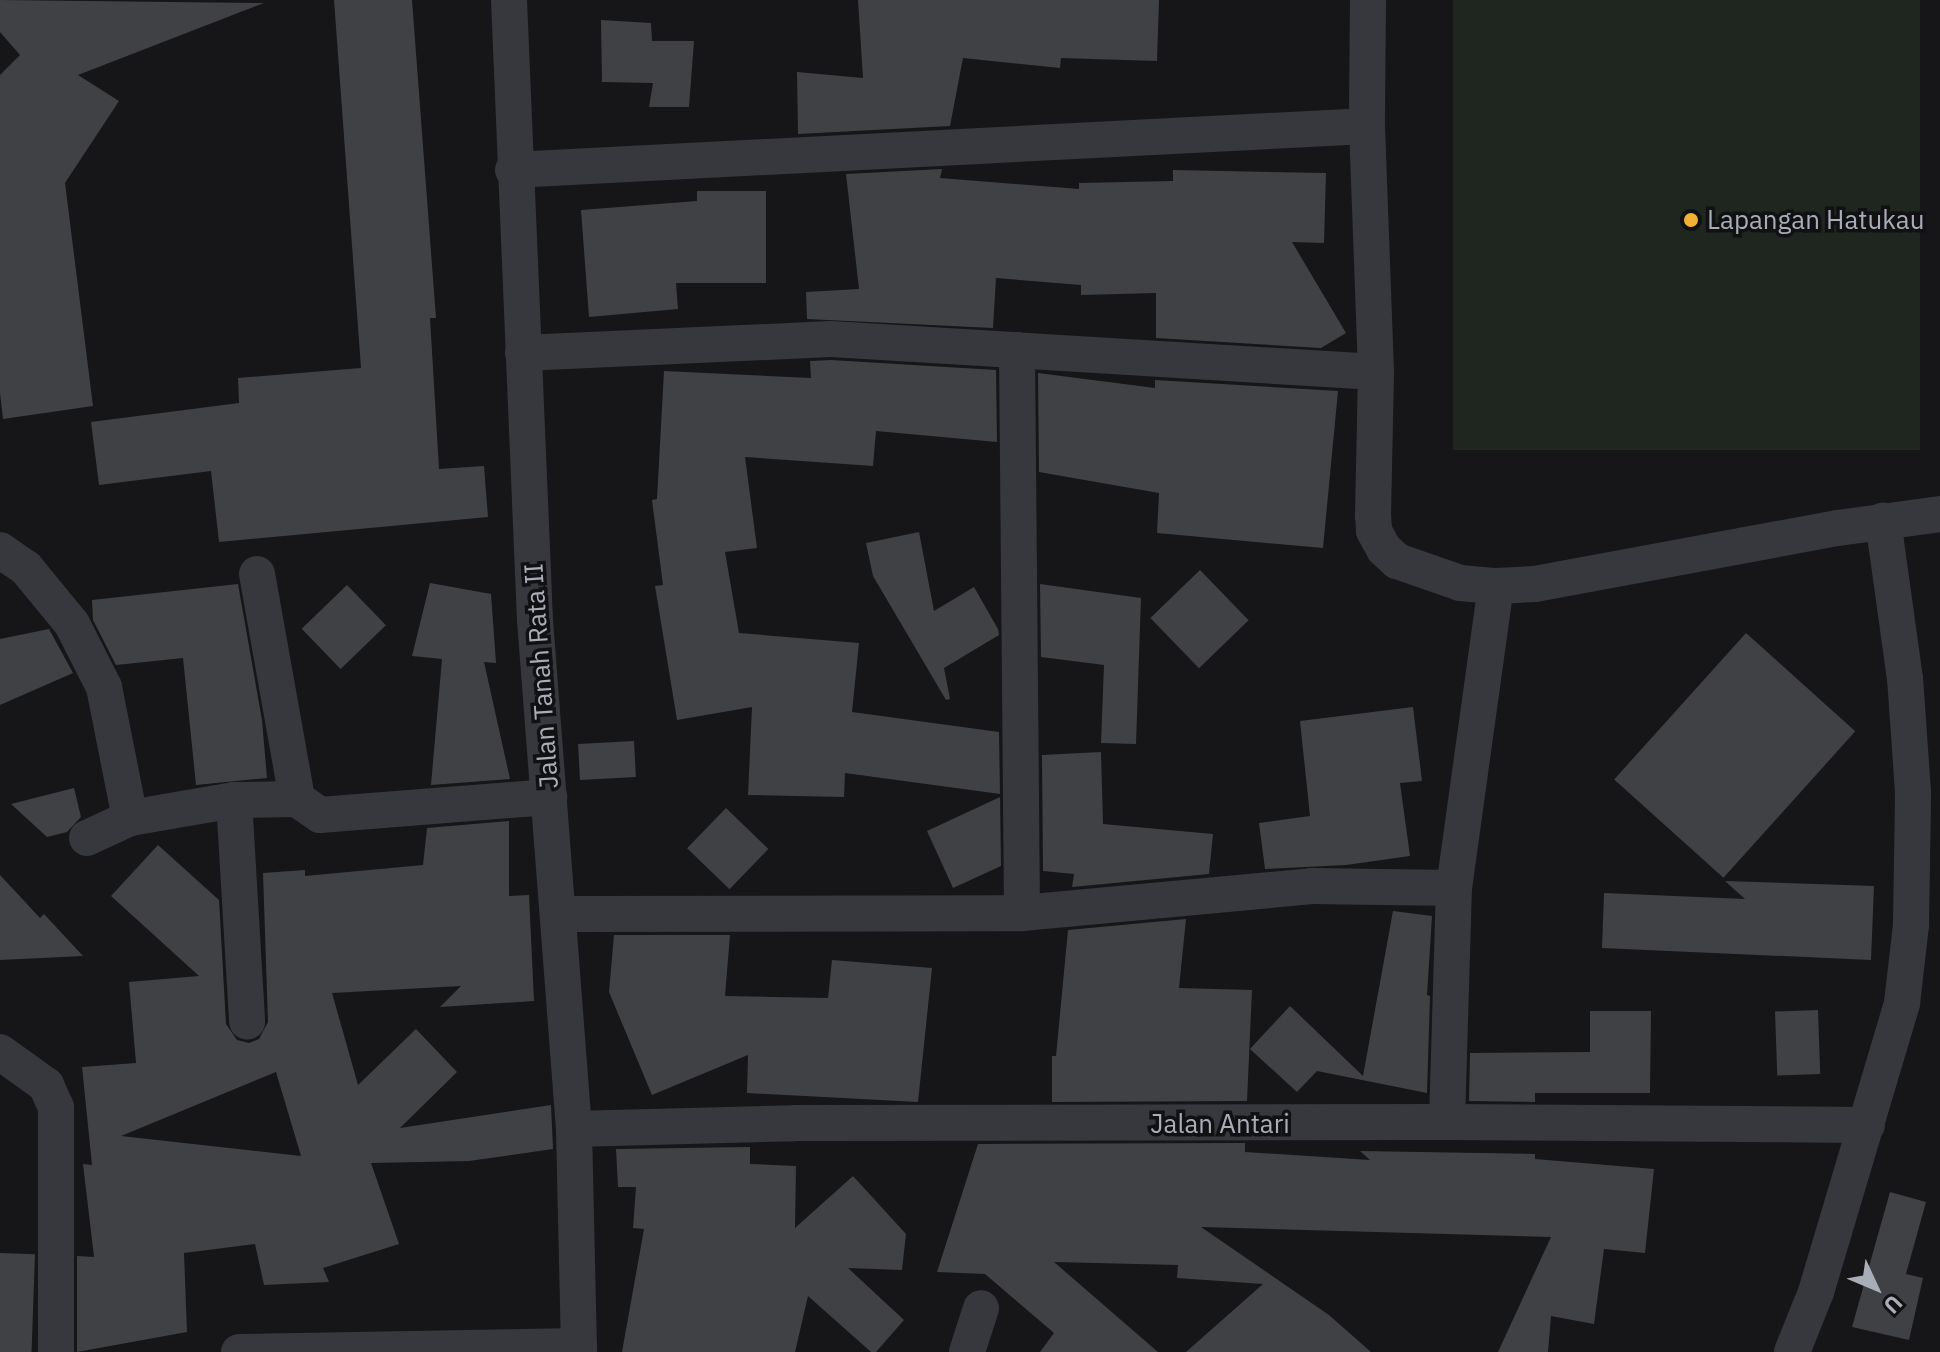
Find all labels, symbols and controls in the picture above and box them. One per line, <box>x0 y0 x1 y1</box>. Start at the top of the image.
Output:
place label: Lapangan Hatukau <box>1707 204 1924 236</box>
marker: Lapangan Hatukau <box>1682 211 1700 229</box>
street label: Jalan Tanah Rata II <box>518 562 564 790</box>
street label: Jalan Antari <box>1150 1108 1290 1140</box>
north arrow <box>1836 1248 1916 1328</box>
text: U <box>1878 1289 1909 1321</box>

